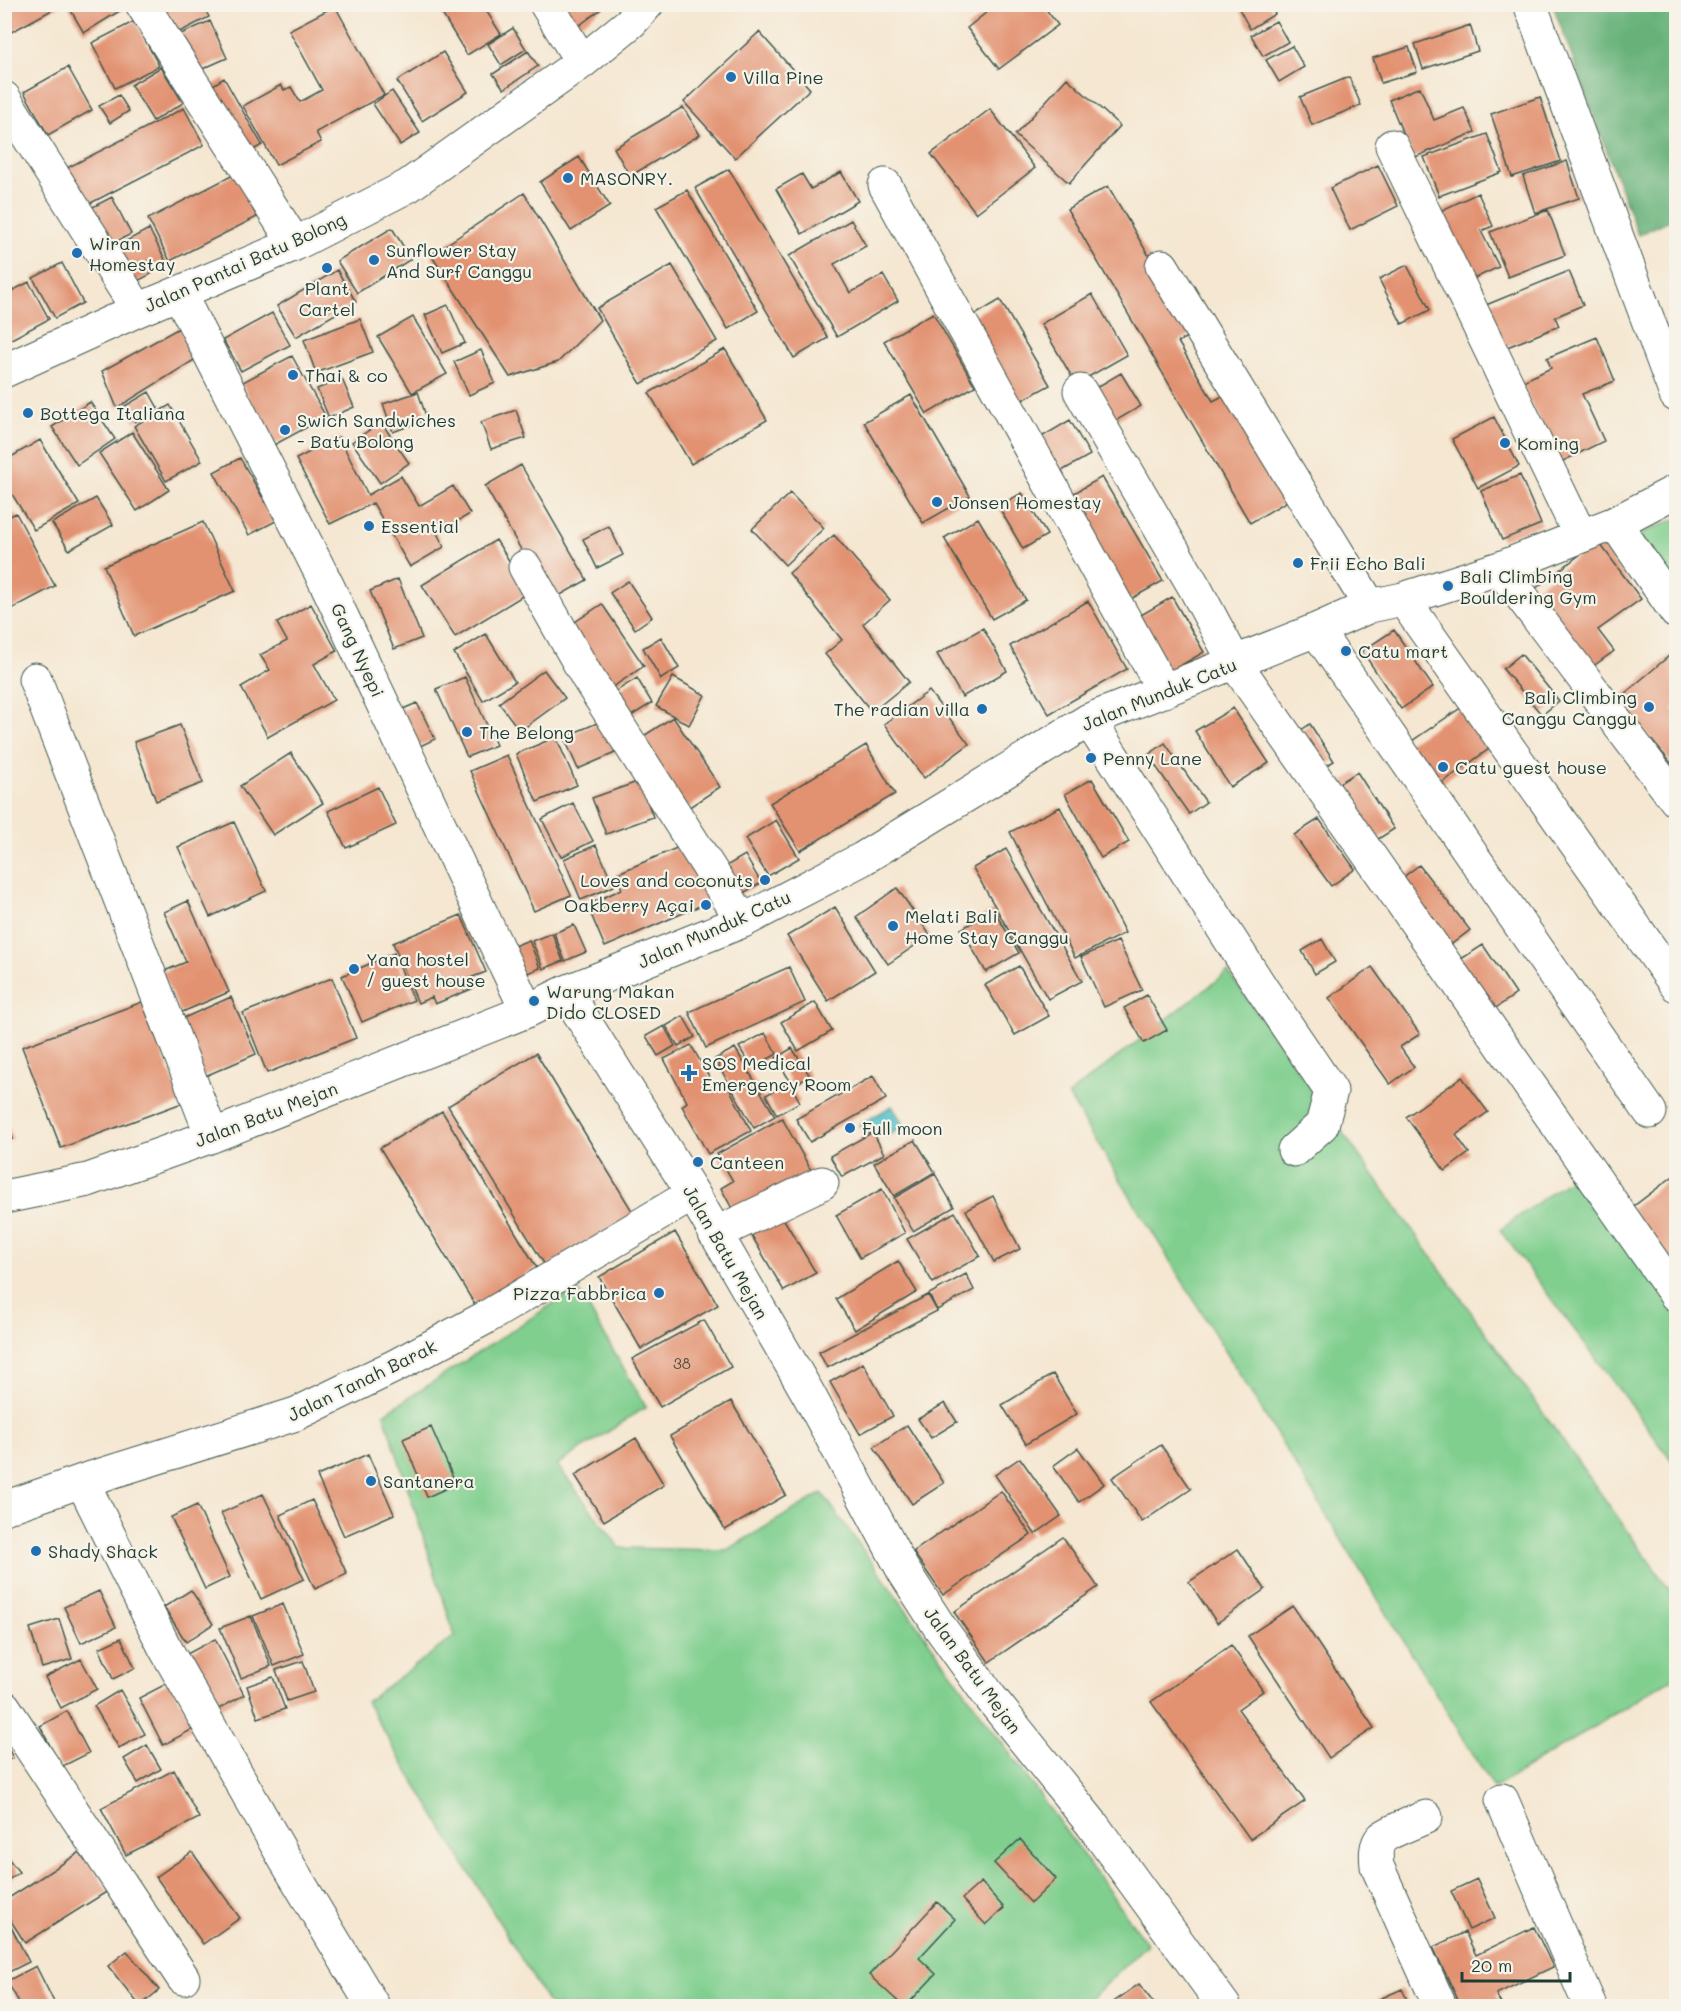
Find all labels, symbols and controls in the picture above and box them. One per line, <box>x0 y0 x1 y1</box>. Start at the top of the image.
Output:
place label: Villa Pine <box>743 65 824 89</box>
marker: Villa Pine <box>724 70 738 84</box>
place label: MASONRY. <box>580 166 673 190</box>
marker: MASONRY. <box>561 171 575 185</box>
street label: Jalan Pantai Batu Bolong <box>140 207 350 317</box>
place label: Wiran Homestay <box>89 231 175 276</box>
place label: Sunflower Stay And Surf Canggu <box>386 238 532 283</box>
marker: Wiran Homestay <box>70 246 84 260</box>
marker: Sunflower Stay And Surf Canggu <box>367 253 381 267</box>
marker: Plant Cartel <box>320 261 334 275</box>
place label: Plant Cartel <box>299 276 355 321</box>
place label: Thai & co <box>305 363 388 387</box>
marker: Thai & co <box>286 368 300 382</box>
place label: Bottega Italiana <box>40 401 186 425</box>
marker: Bottega Italiana <box>21 406 35 420</box>
place label: Swich Sandwiches - Batu Bolong <box>297 408 456 453</box>
marker: Swich Sandwiches - Batu Bolong <box>278 423 292 437</box>
place label: Koming <box>1517 431 1579 455</box>
marker: Koming <box>1498 436 1512 450</box>
place label: Jonsen Homestay <box>949 490 1101 514</box>
marker: Jonsen Homestay <box>930 495 944 509</box>
place label: Essential <box>381 514 459 538</box>
marker: Essential <box>362 519 376 533</box>
place label: Frii Echo Bali <box>1310 551 1426 575</box>
marker: Frii Echo Bali <box>1291 556 1305 570</box>
place label: Bali Climbing Bouldering Gym <box>1460 564 1597 609</box>
marker: Bali Climbing Bouldering Gym <box>1441 579 1455 593</box>
street label: Gang Nyepi <box>326 599 390 701</box>
place label: Catu mart <box>1358 639 1448 663</box>
marker: Catu mart <box>1339 644 1353 658</box>
street label: Jalan Munduk Catu <box>1078 652 1240 736</box>
place label: Bali Climbing Canggu Canggu <box>1502 685 1637 730</box>
place label: The radian villa <box>834 697 970 721</box>
marker: Bali Climbing Canggu Canggu <box>1642 700 1656 714</box>
marker: The radian villa <box>975 702 989 716</box>
place label: The Belong <box>479 720 574 744</box>
marker: The Belong <box>460 725 474 739</box>
place label: Penny Lane <box>1103 746 1202 770</box>
marker: Penny Lane <box>1084 751 1098 765</box>
place label: Catu guest house <box>1455 755 1607 779</box>
marker: Catu guest house <box>1436 760 1450 774</box>
place label: Loves and coconuts <box>580 868 753 892</box>
marker: Loves and coconuts <box>758 873 772 887</box>
street label: Jalan Munduk Catu <box>634 884 794 974</box>
place label: Oakberry Açai <box>564 893 694 917</box>
marker: Oakberry Açai <box>699 898 713 912</box>
place label: Melati Bali Home Stay Canggu <box>905 904 1069 949</box>
marker: Melati Bali Home Stay Canggu <box>886 919 900 933</box>
place label: Yana hostel / guest house <box>366 947 486 992</box>
marker: Yana hostel / guest house <box>347 962 361 976</box>
place label: Warung Makan Dido CLOSED <box>546 979 674 1024</box>
marker: Warung Makan Dido CLOSED <box>527 994 541 1008</box>
place label: SOS Medical Emergency Room <box>702 1051 851 1096</box>
marker: SOS Medical Emergency Room <box>680 1064 698 1082</box>
street label: Jalan Batu Mejan <box>191 1076 341 1152</box>
place label: Full moon <box>862 1116 942 1140</box>
marker: Full moon <box>843 1121 857 1135</box>
place label: Canteen <box>710 1150 784 1174</box>
marker: Canteen <box>691 1155 705 1169</box>
street label: Jalan Batu Mejan <box>678 1181 774 1323</box>
place label: Pizza Fabbrica <box>513 1281 647 1305</box>
marker: Pizza Fabbrica <box>652 1286 666 1300</box>
street label: Jalan Tanah Barak <box>283 1333 441 1427</box>
house number: 38 <box>673 1353 691 1373</box>
place label: Santanera <box>383 1469 475 1493</box>
marker: Santanera <box>364 1474 378 1488</box>
place label: Shady Shack <box>48 1539 158 1563</box>
marker: Shady Shack <box>29 1544 43 1558</box>
street label: Jalan Batu Mejan <box>919 1602 1027 1738</box>
scale bar <box>1462 1945 1570 1983</box>
text: 20 m <box>1471 1953 1512 1977</box>

